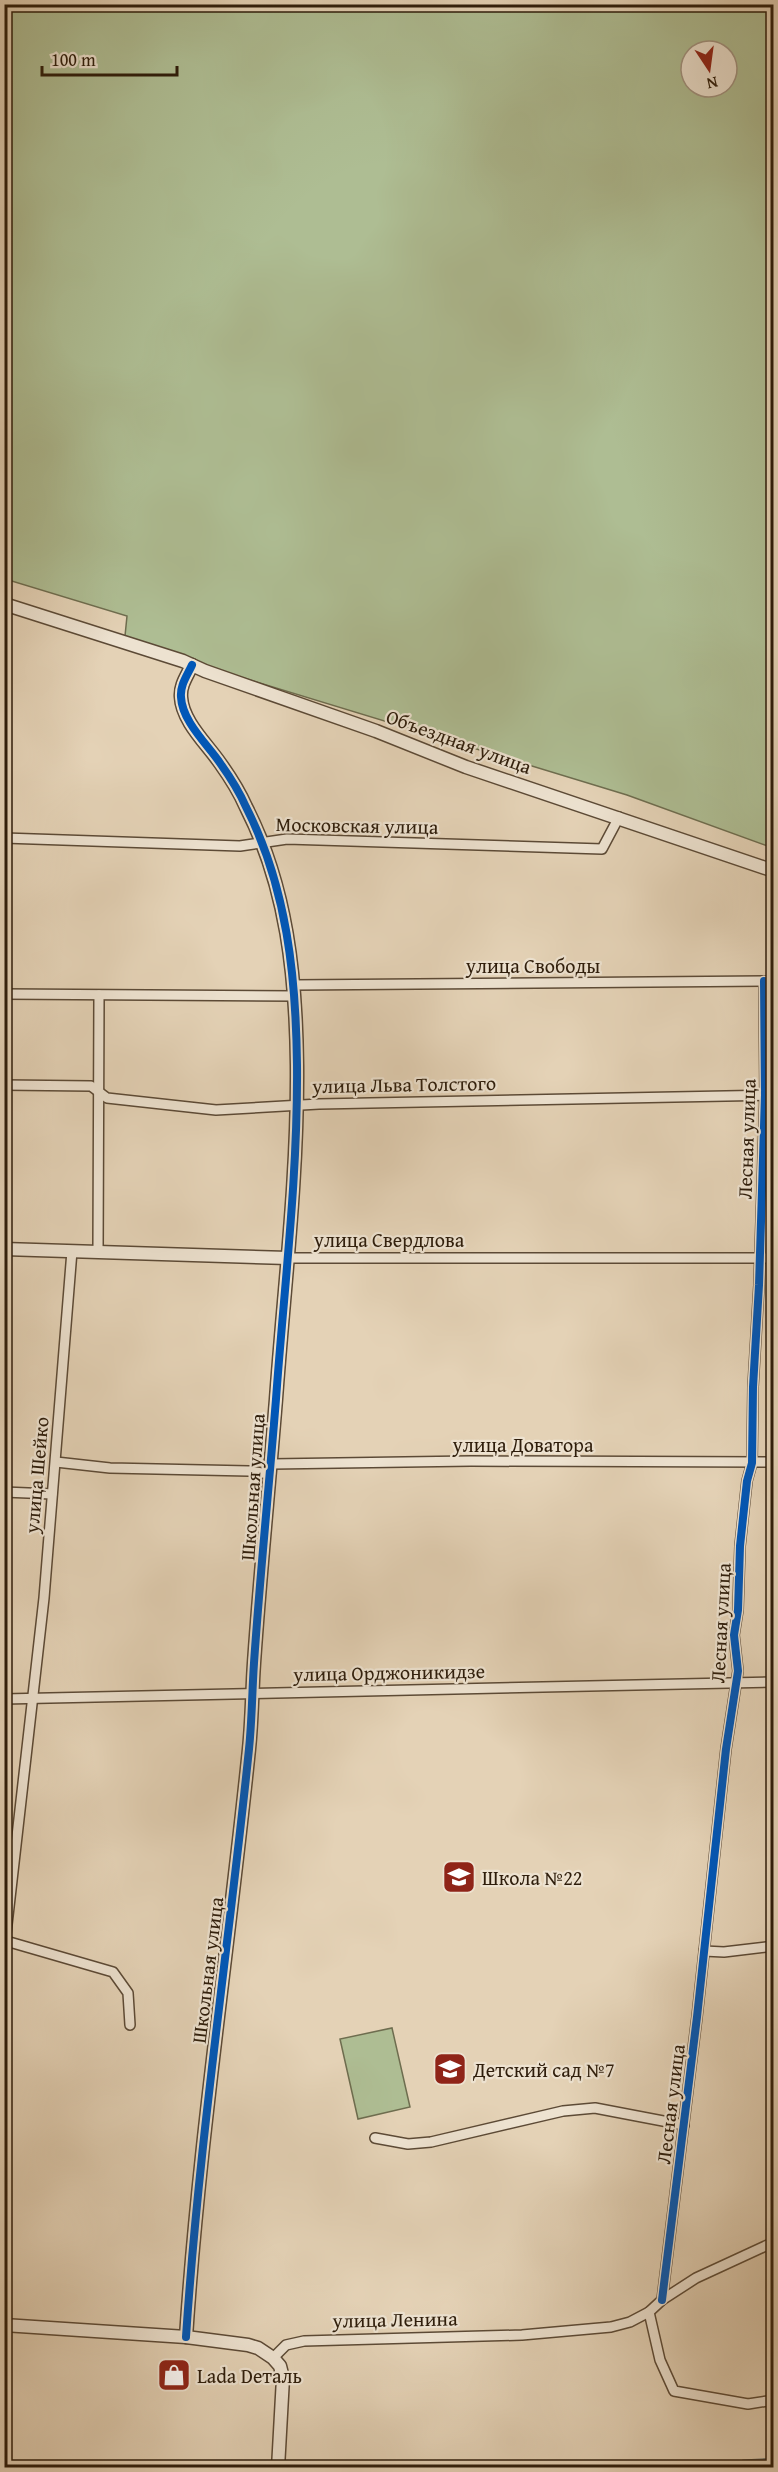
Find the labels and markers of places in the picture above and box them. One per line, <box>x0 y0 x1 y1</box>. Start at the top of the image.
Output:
school or university icon: Школа №22 <box>441 1859 477 1895</box>
place label: Школа №22 <box>482 1863 582 1892</box>
school or university icon: Детский сад №7 <box>432 2051 468 2087</box>
place label: Детский сад №7 <box>472 2055 615 2084</box>
shop icon: Lada Dеталь <box>156 2357 192 2393</box>
place label: Lada Dеталь <box>197 2361 302 2390</box>

